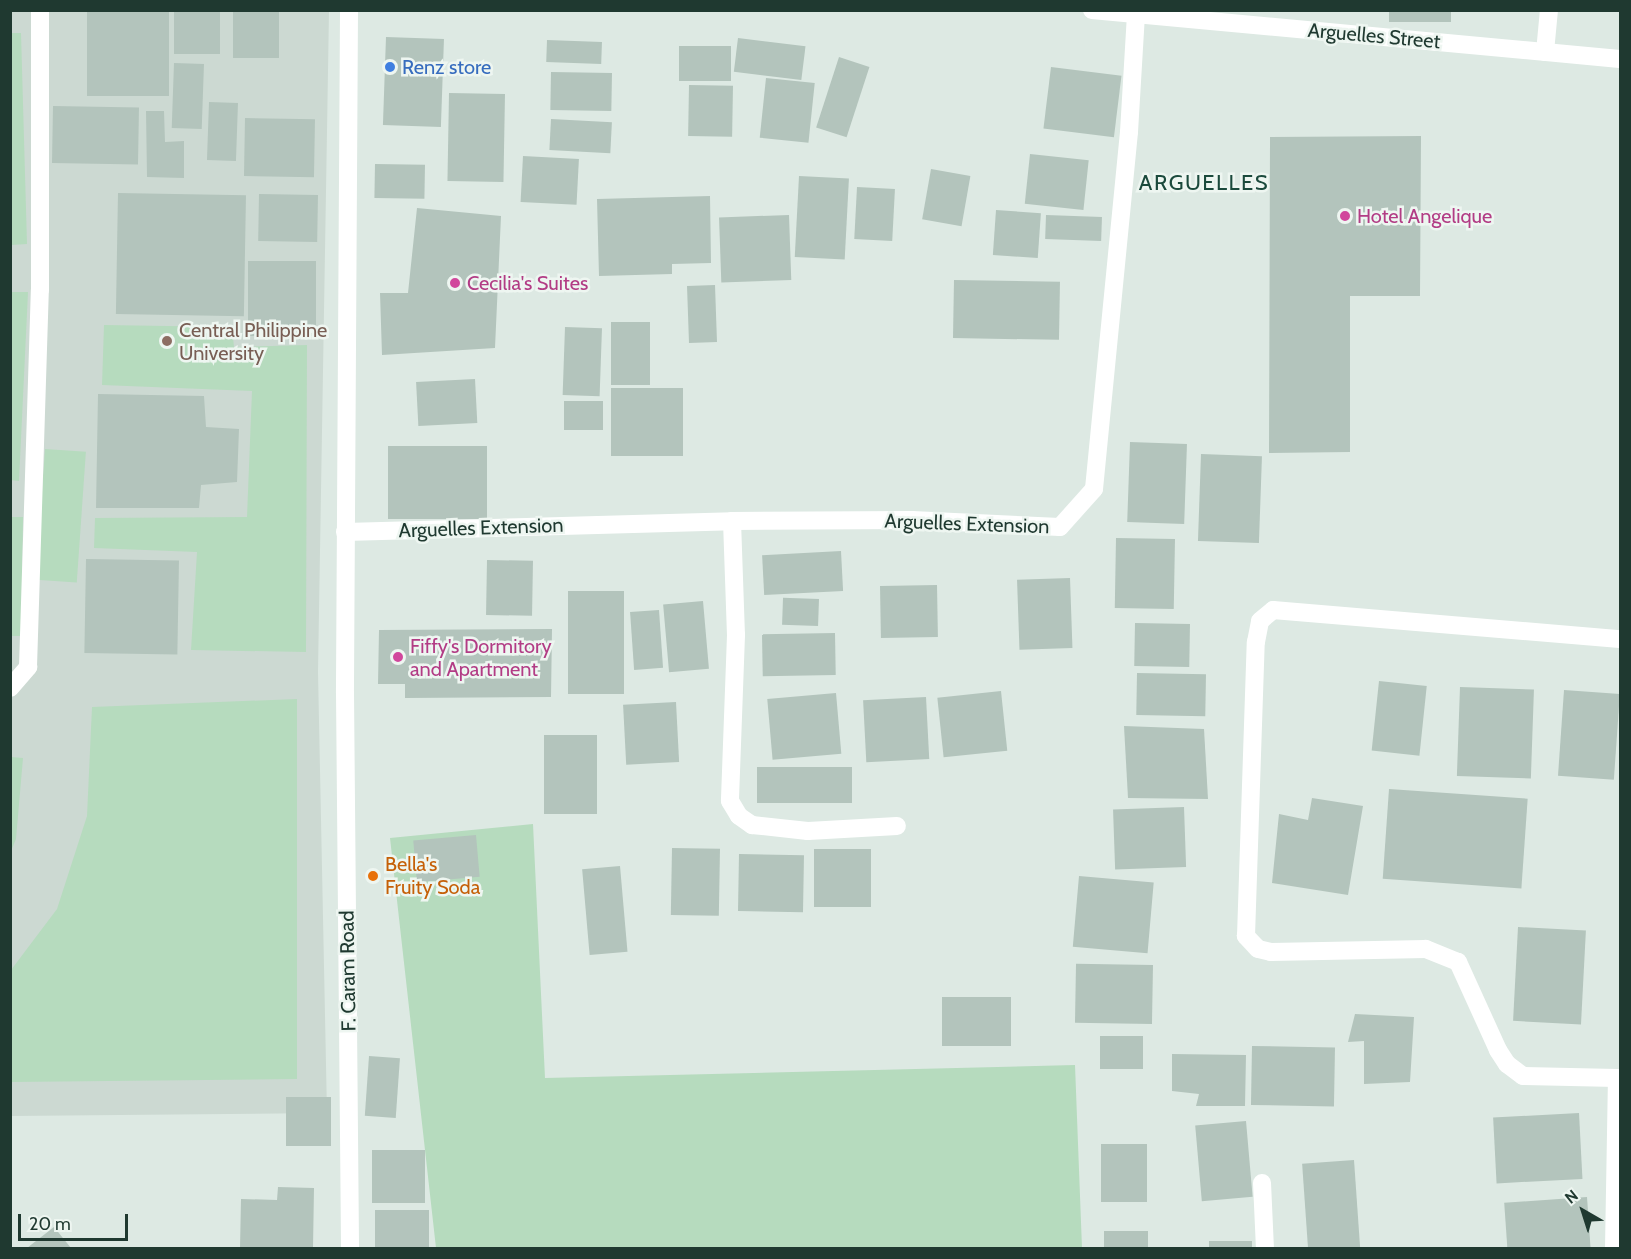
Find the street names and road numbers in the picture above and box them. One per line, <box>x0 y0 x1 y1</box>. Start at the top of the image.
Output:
street label: Arguelles Street <box>1307 18 1441 54</box>
street label: Arguelles Extension <box>884 509 1050 539</box>
street label: Arguelles Extension <box>398 513 564 543</box>
street label: F. Caram Road <box>335 910 361 1032</box>

